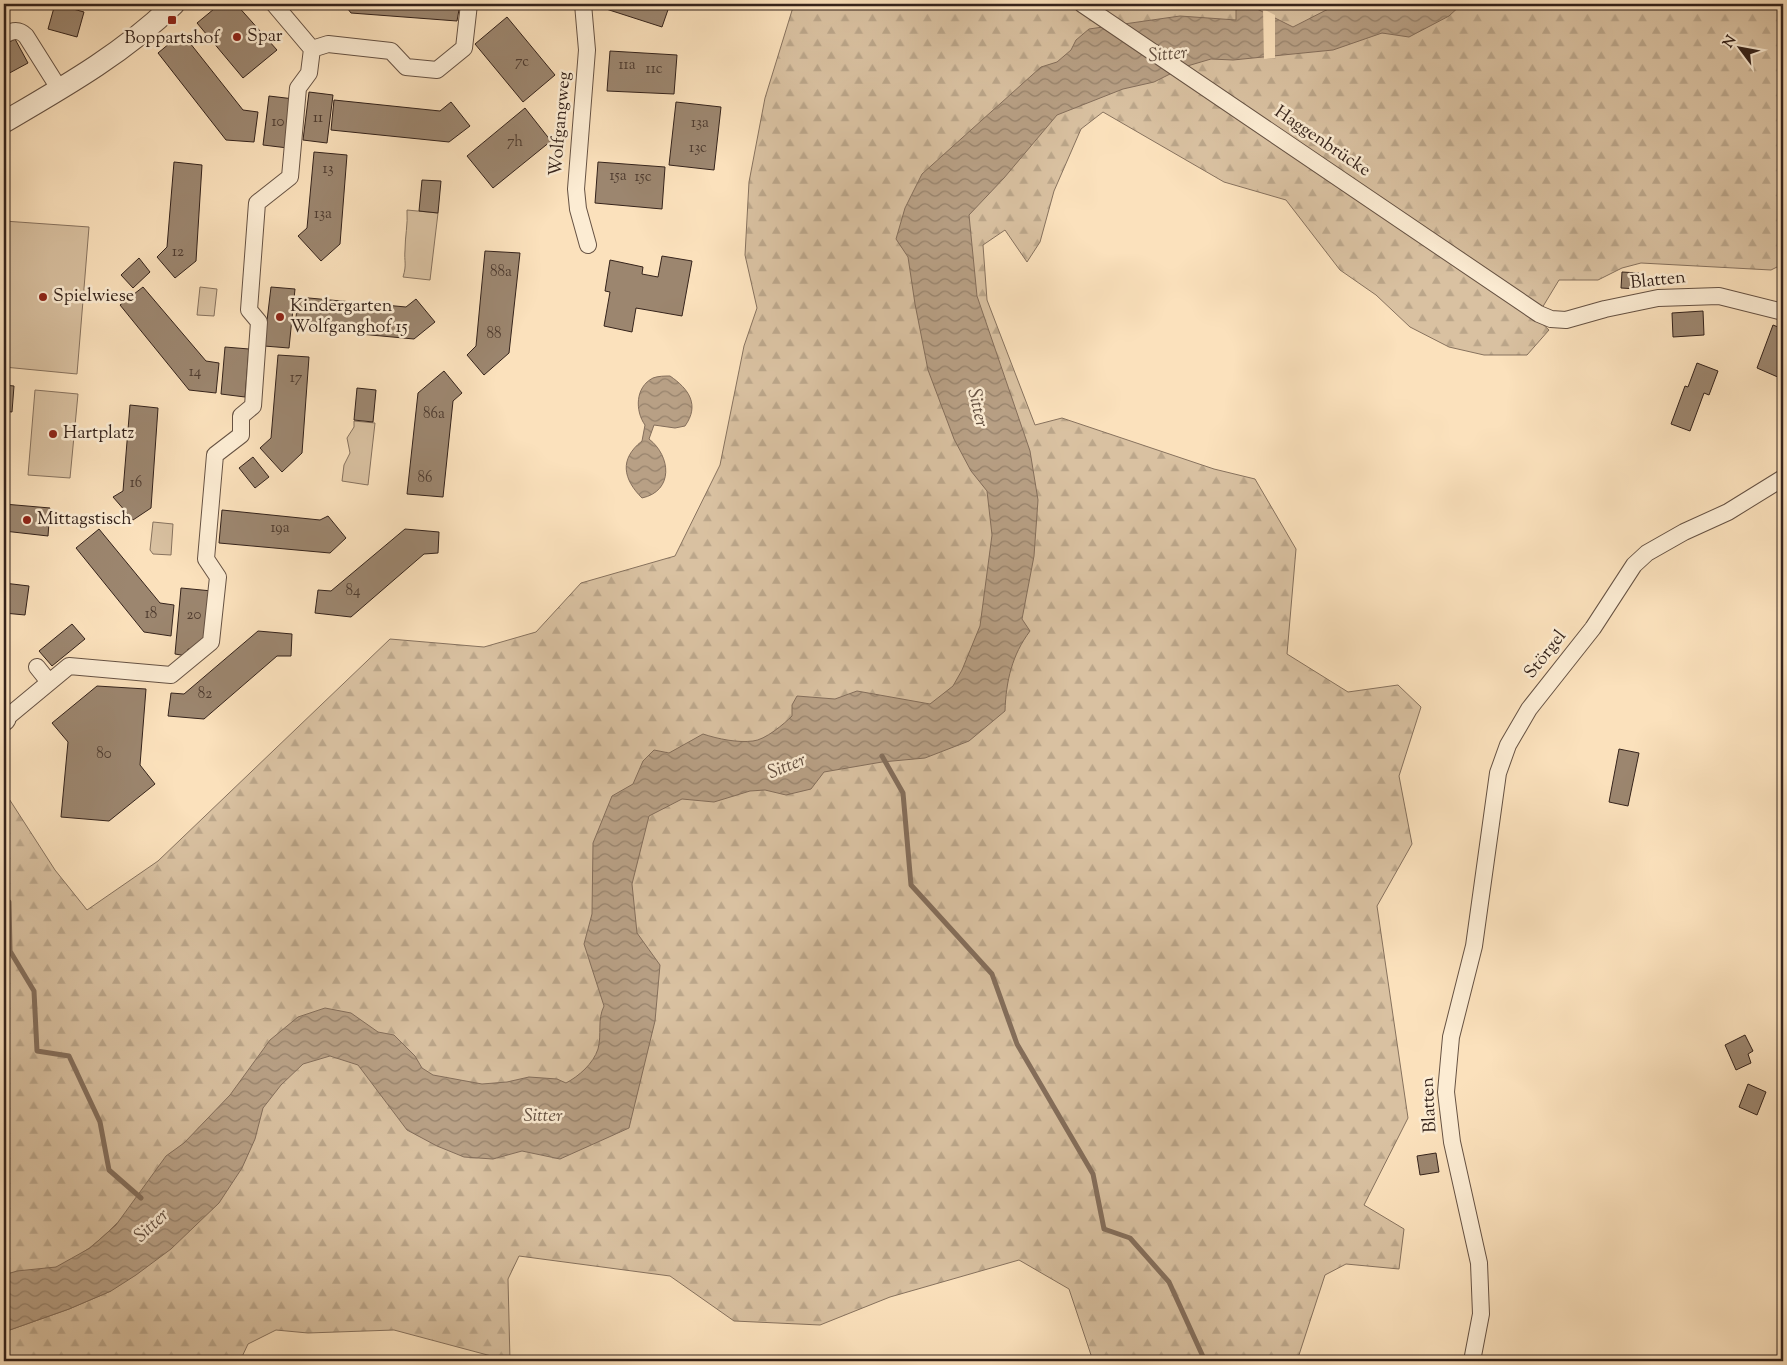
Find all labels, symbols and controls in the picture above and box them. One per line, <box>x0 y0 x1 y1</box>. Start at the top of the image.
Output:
marker: Boppartshof <box>166 14 178 26</box>
north arrow <box>1714 22 1764 72</box>
place label: Spar <box>247 24 283 50</box>
place label: Boppartshof <box>124 26 220 52</box>
marker: Spar <box>231 31 243 43</box>
text: N <box>1719 32 1742 52</box>
water label: Sitter <box>1147 40 1189 70</box>
house number: 7c <box>515 52 529 73</box>
house number: 11a <box>618 55 636 76</box>
house number: 11c <box>646 59 663 80</box>
street label: Wolfgangweg <box>543 70 579 178</box>
street label: Haggenbrücke <box>1269 100 1375 184</box>
house number: 11 <box>313 108 323 129</box>
house number: 10 <box>272 112 285 133</box>
house number: 13a <box>691 113 709 134</box>
house number: 7h <box>507 132 523 153</box>
house number: 13c <box>689 138 707 159</box>
house number: 13 <box>322 159 334 180</box>
house number: 15a <box>609 166 627 187</box>
house number: 15c <box>634 167 652 188</box>
house number: 13a <box>314 204 332 225</box>
house number: 12 <box>172 242 184 263</box>
house number: 88a <box>490 262 512 283</box>
street label: Blatten <box>1629 265 1687 297</box>
place label: Spielwiese <box>53 284 134 310</box>
marker: Spielwiese <box>37 291 49 303</box>
place label: Kindergarten Wolfganghof 15 <box>290 294 408 341</box>
marker: Kindergarten Wolfganghof 15 <box>274 311 286 323</box>
house number: 88 <box>486 324 502 345</box>
house number: 14 <box>189 362 202 383</box>
house number: 17 <box>290 368 303 389</box>
water label: Sitter <box>959 386 995 430</box>
house number: 86a <box>423 404 445 425</box>
place label: Hartplatz <box>63 421 134 447</box>
marker: Hartplatz <box>47 428 59 440</box>
house number: 86 <box>418 468 432 489</box>
house number: 16 <box>130 473 142 494</box>
place label: Mittagstisch <box>37 507 132 533</box>
marker: Mittagstisch <box>21 514 33 526</box>
house number: 19a <box>270 518 290 539</box>
house number: 84 <box>346 581 361 602</box>
house number: 18 <box>145 604 157 625</box>
house number: 20 <box>187 605 202 626</box>
street label: Störgel <box>1519 625 1573 685</box>
house number: 82 <box>198 684 212 705</box>
house number: 80 <box>96 744 112 765</box>
water label: Sitter <box>764 747 811 787</box>
street label: Blatten <box>1416 1076 1444 1134</box>
water label: Sitter <box>523 1103 563 1130</box>
water label: Sitter <box>128 1203 176 1249</box>

